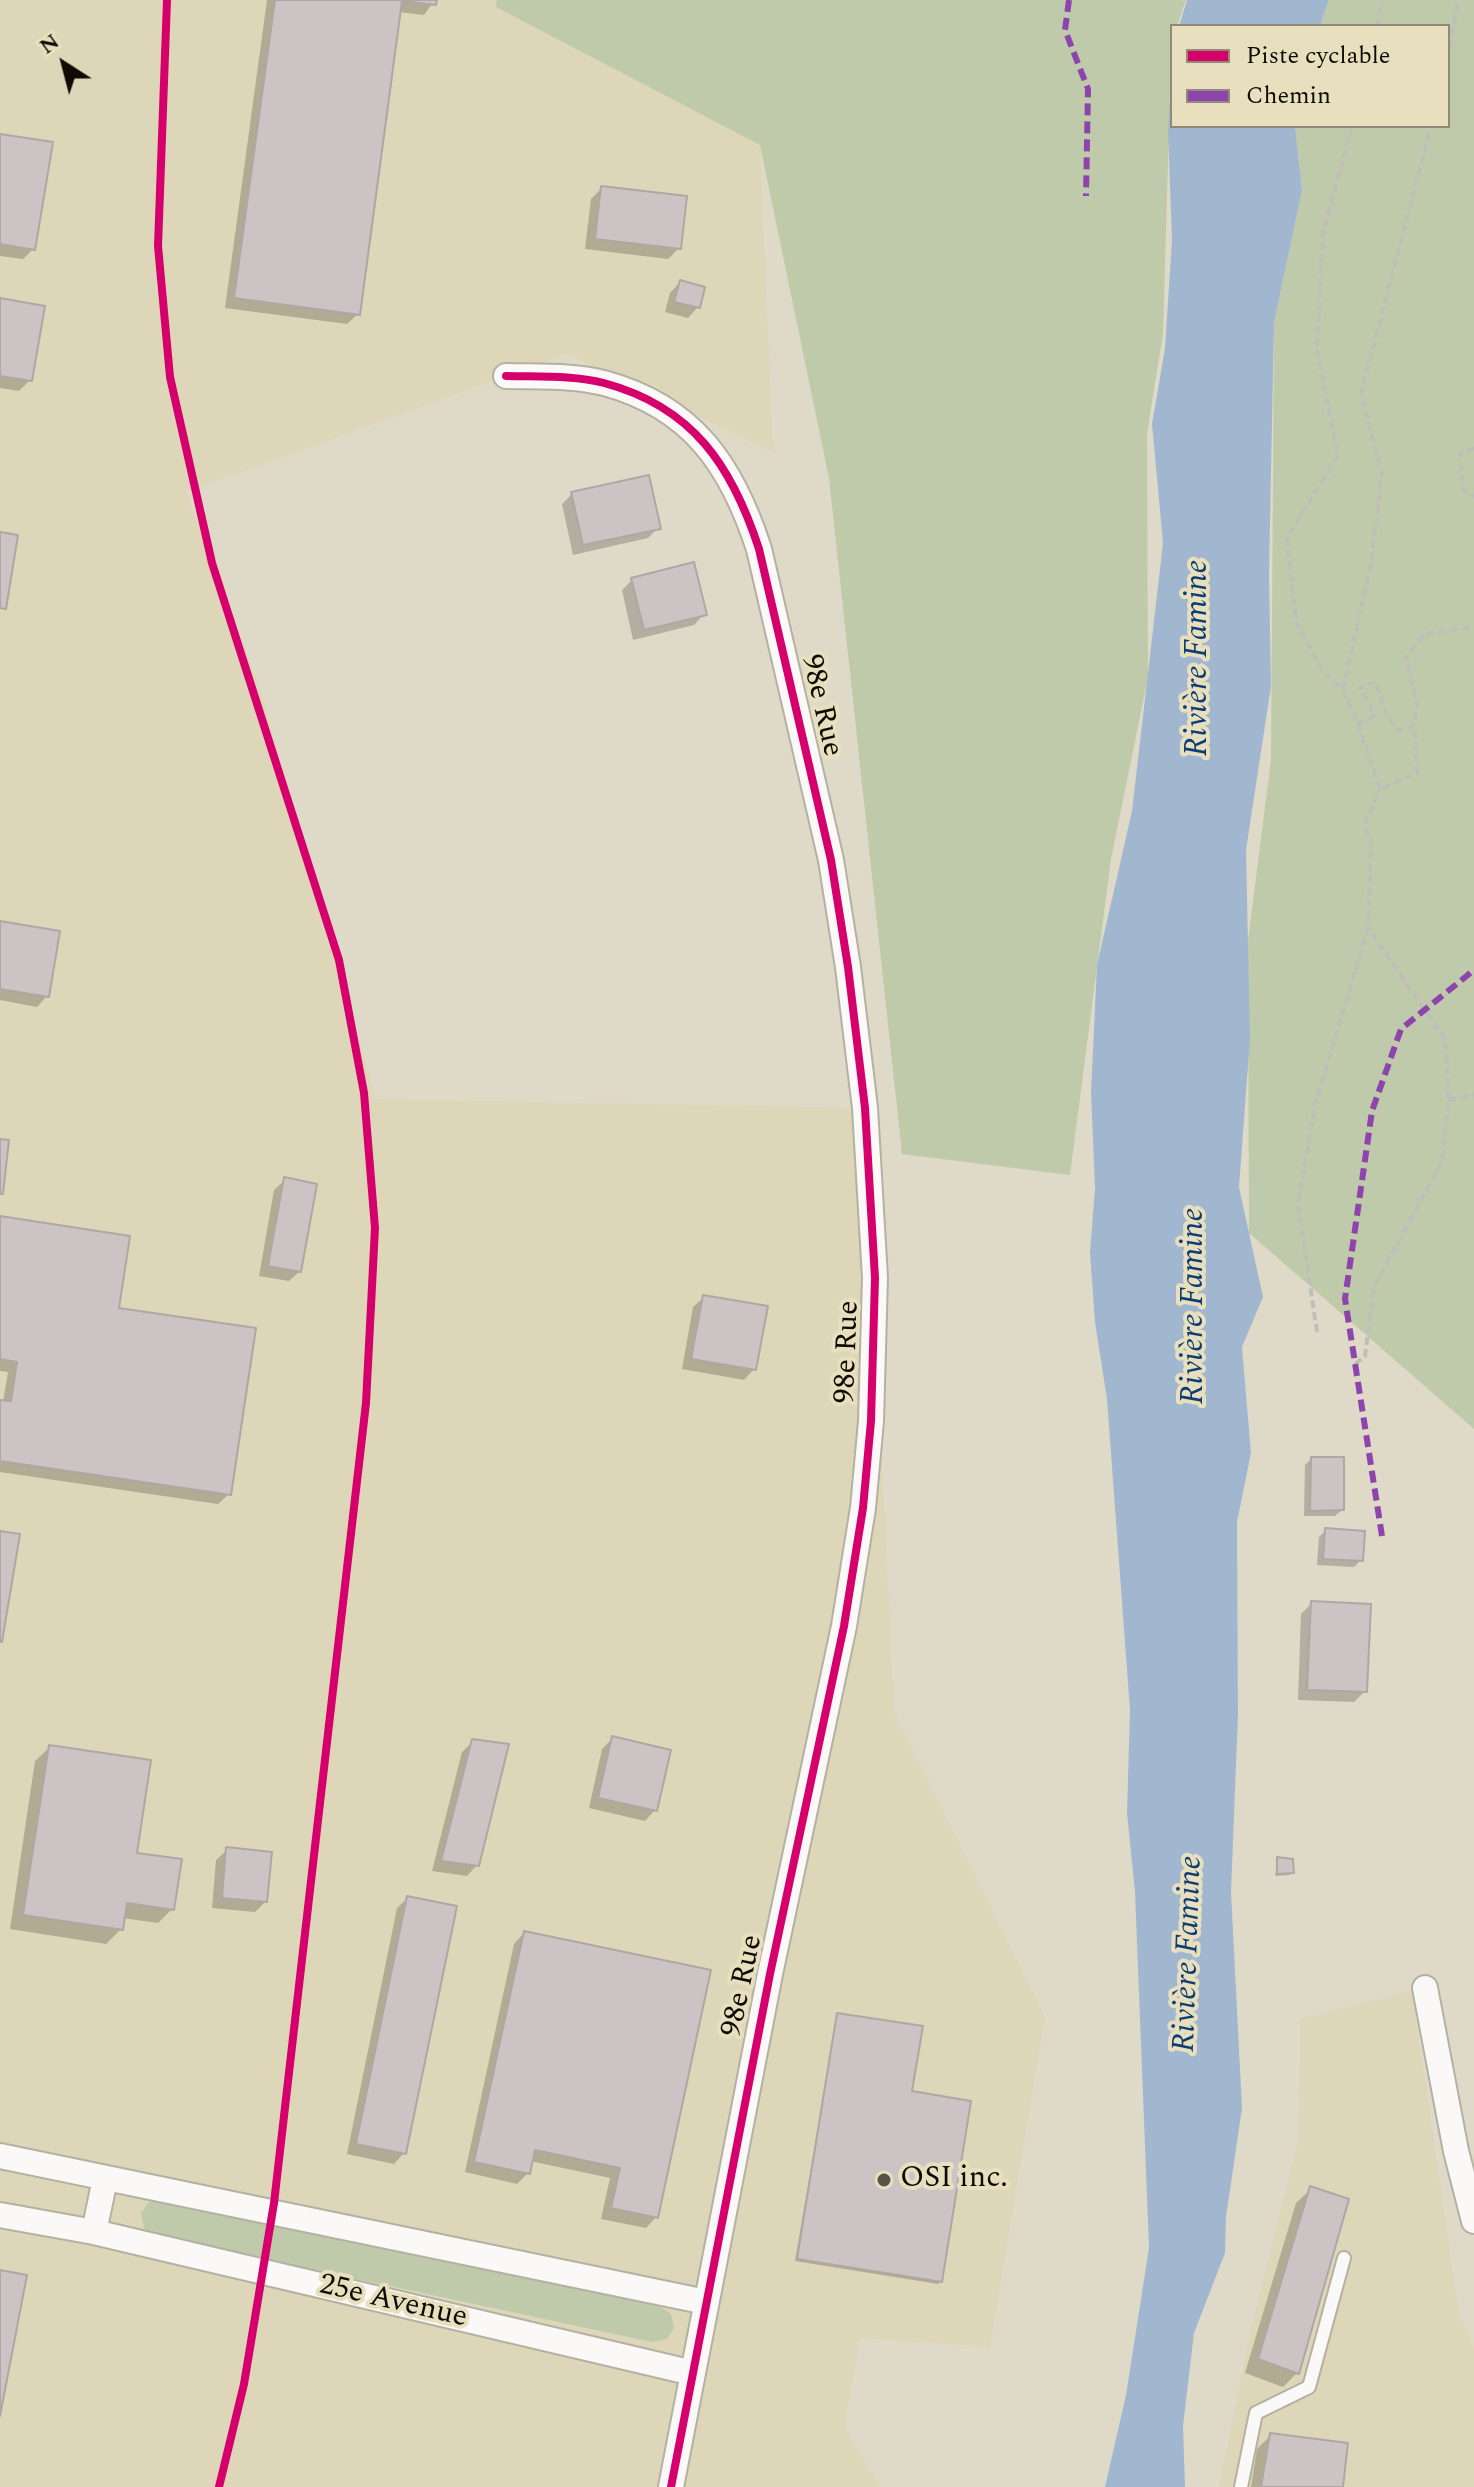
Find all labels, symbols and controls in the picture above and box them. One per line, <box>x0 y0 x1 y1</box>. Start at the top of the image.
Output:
north arrow <box>24 24 104 104</box>
legend <box>1170 24 1450 128</box>
text: N <box>33 26 67 63</box>
text: Piste cyclable <box>1246 38 1390 74</box>
text: Chemin <box>1246 78 1331 114</box>
water label: Rivière Famine <box>1181 560 1219 756</box>
street label: 98e Rue <box>791 652 849 760</box>
water label: Rivière Famine <box>1177 1208 1215 1404</box>
street label: 98e Rue <box>829 1300 869 1404</box>
water label: Rivière Famine <box>1167 1855 1213 2053</box>
street label: 98e Rue <box>716 1932 772 2040</box>
place label: OSI inc. <box>900 2162 1008 2198</box>
marker: OSI inc. <box>875 2171 893 2189</box>
street label: 25e Avenue <box>315 2268 471 2338</box>

